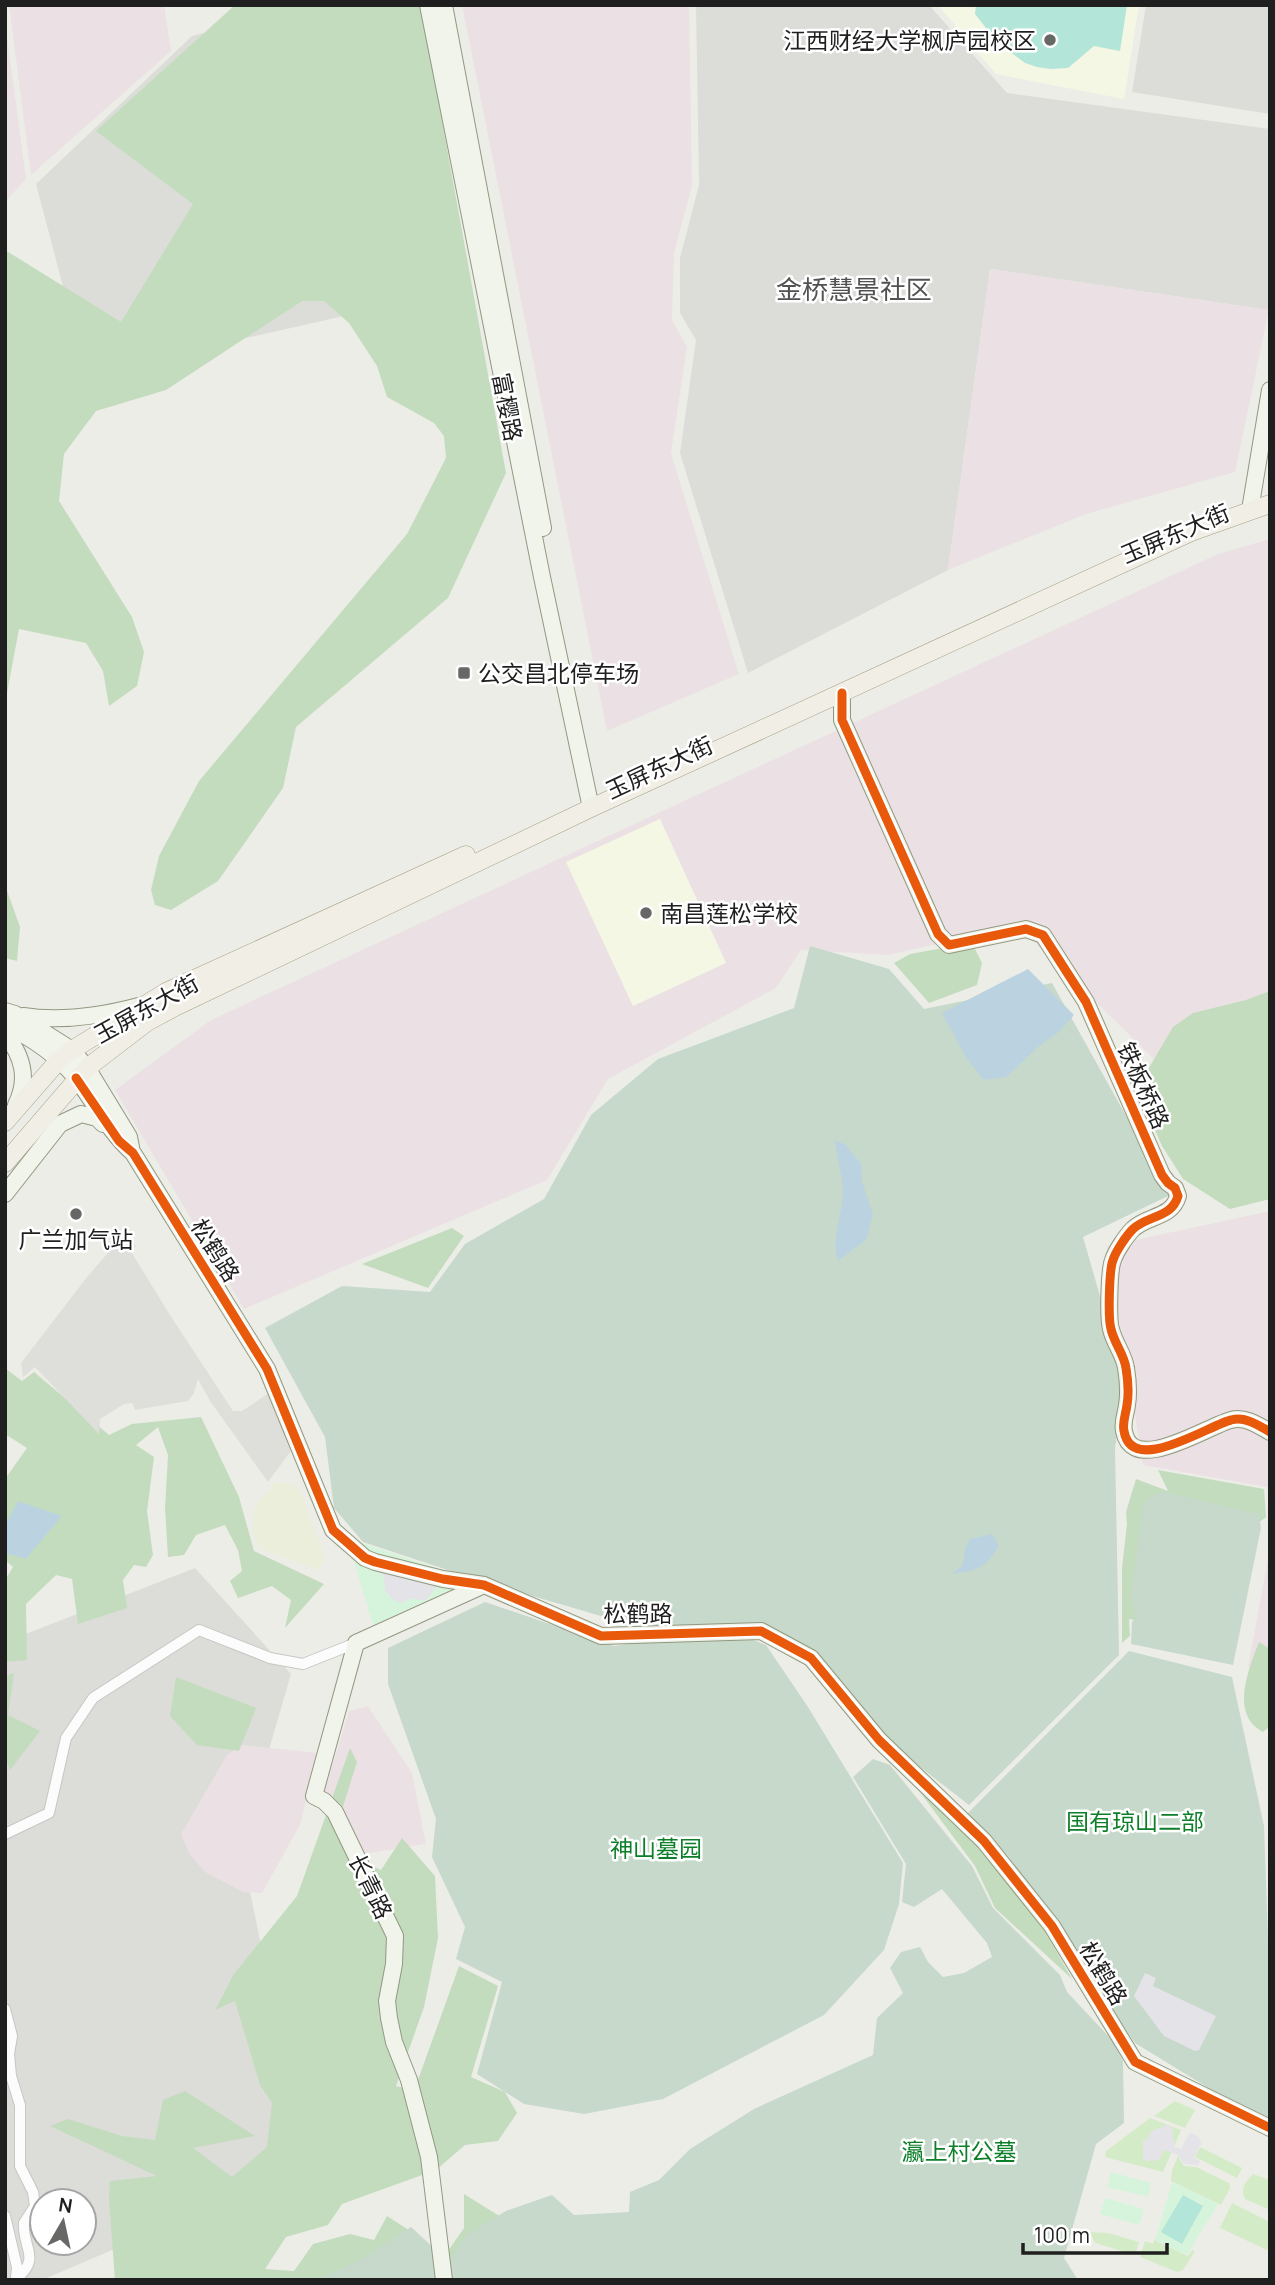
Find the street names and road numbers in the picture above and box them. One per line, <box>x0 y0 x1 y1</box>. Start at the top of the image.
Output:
street label: 富樱路 <box>486 370 530 444</box>
street label: 玉屏东大街 <box>1116 496 1234 570</box>
street label: 玉屏东大街 <box>600 728 718 806</box>
street label: 玉屏东大街 <box>88 966 204 1050</box>
street label: 铁板桥路 <box>1111 1036 1177 1134</box>
street label: 松鹤路 <box>184 1212 248 1288</box>
street label: 松鹤路 <box>604 1597 673 1629</box>
street label: 长青路 <box>341 1848 401 1924</box>
street label: 松鹤路 <box>1073 1935 1135 2011</box>

